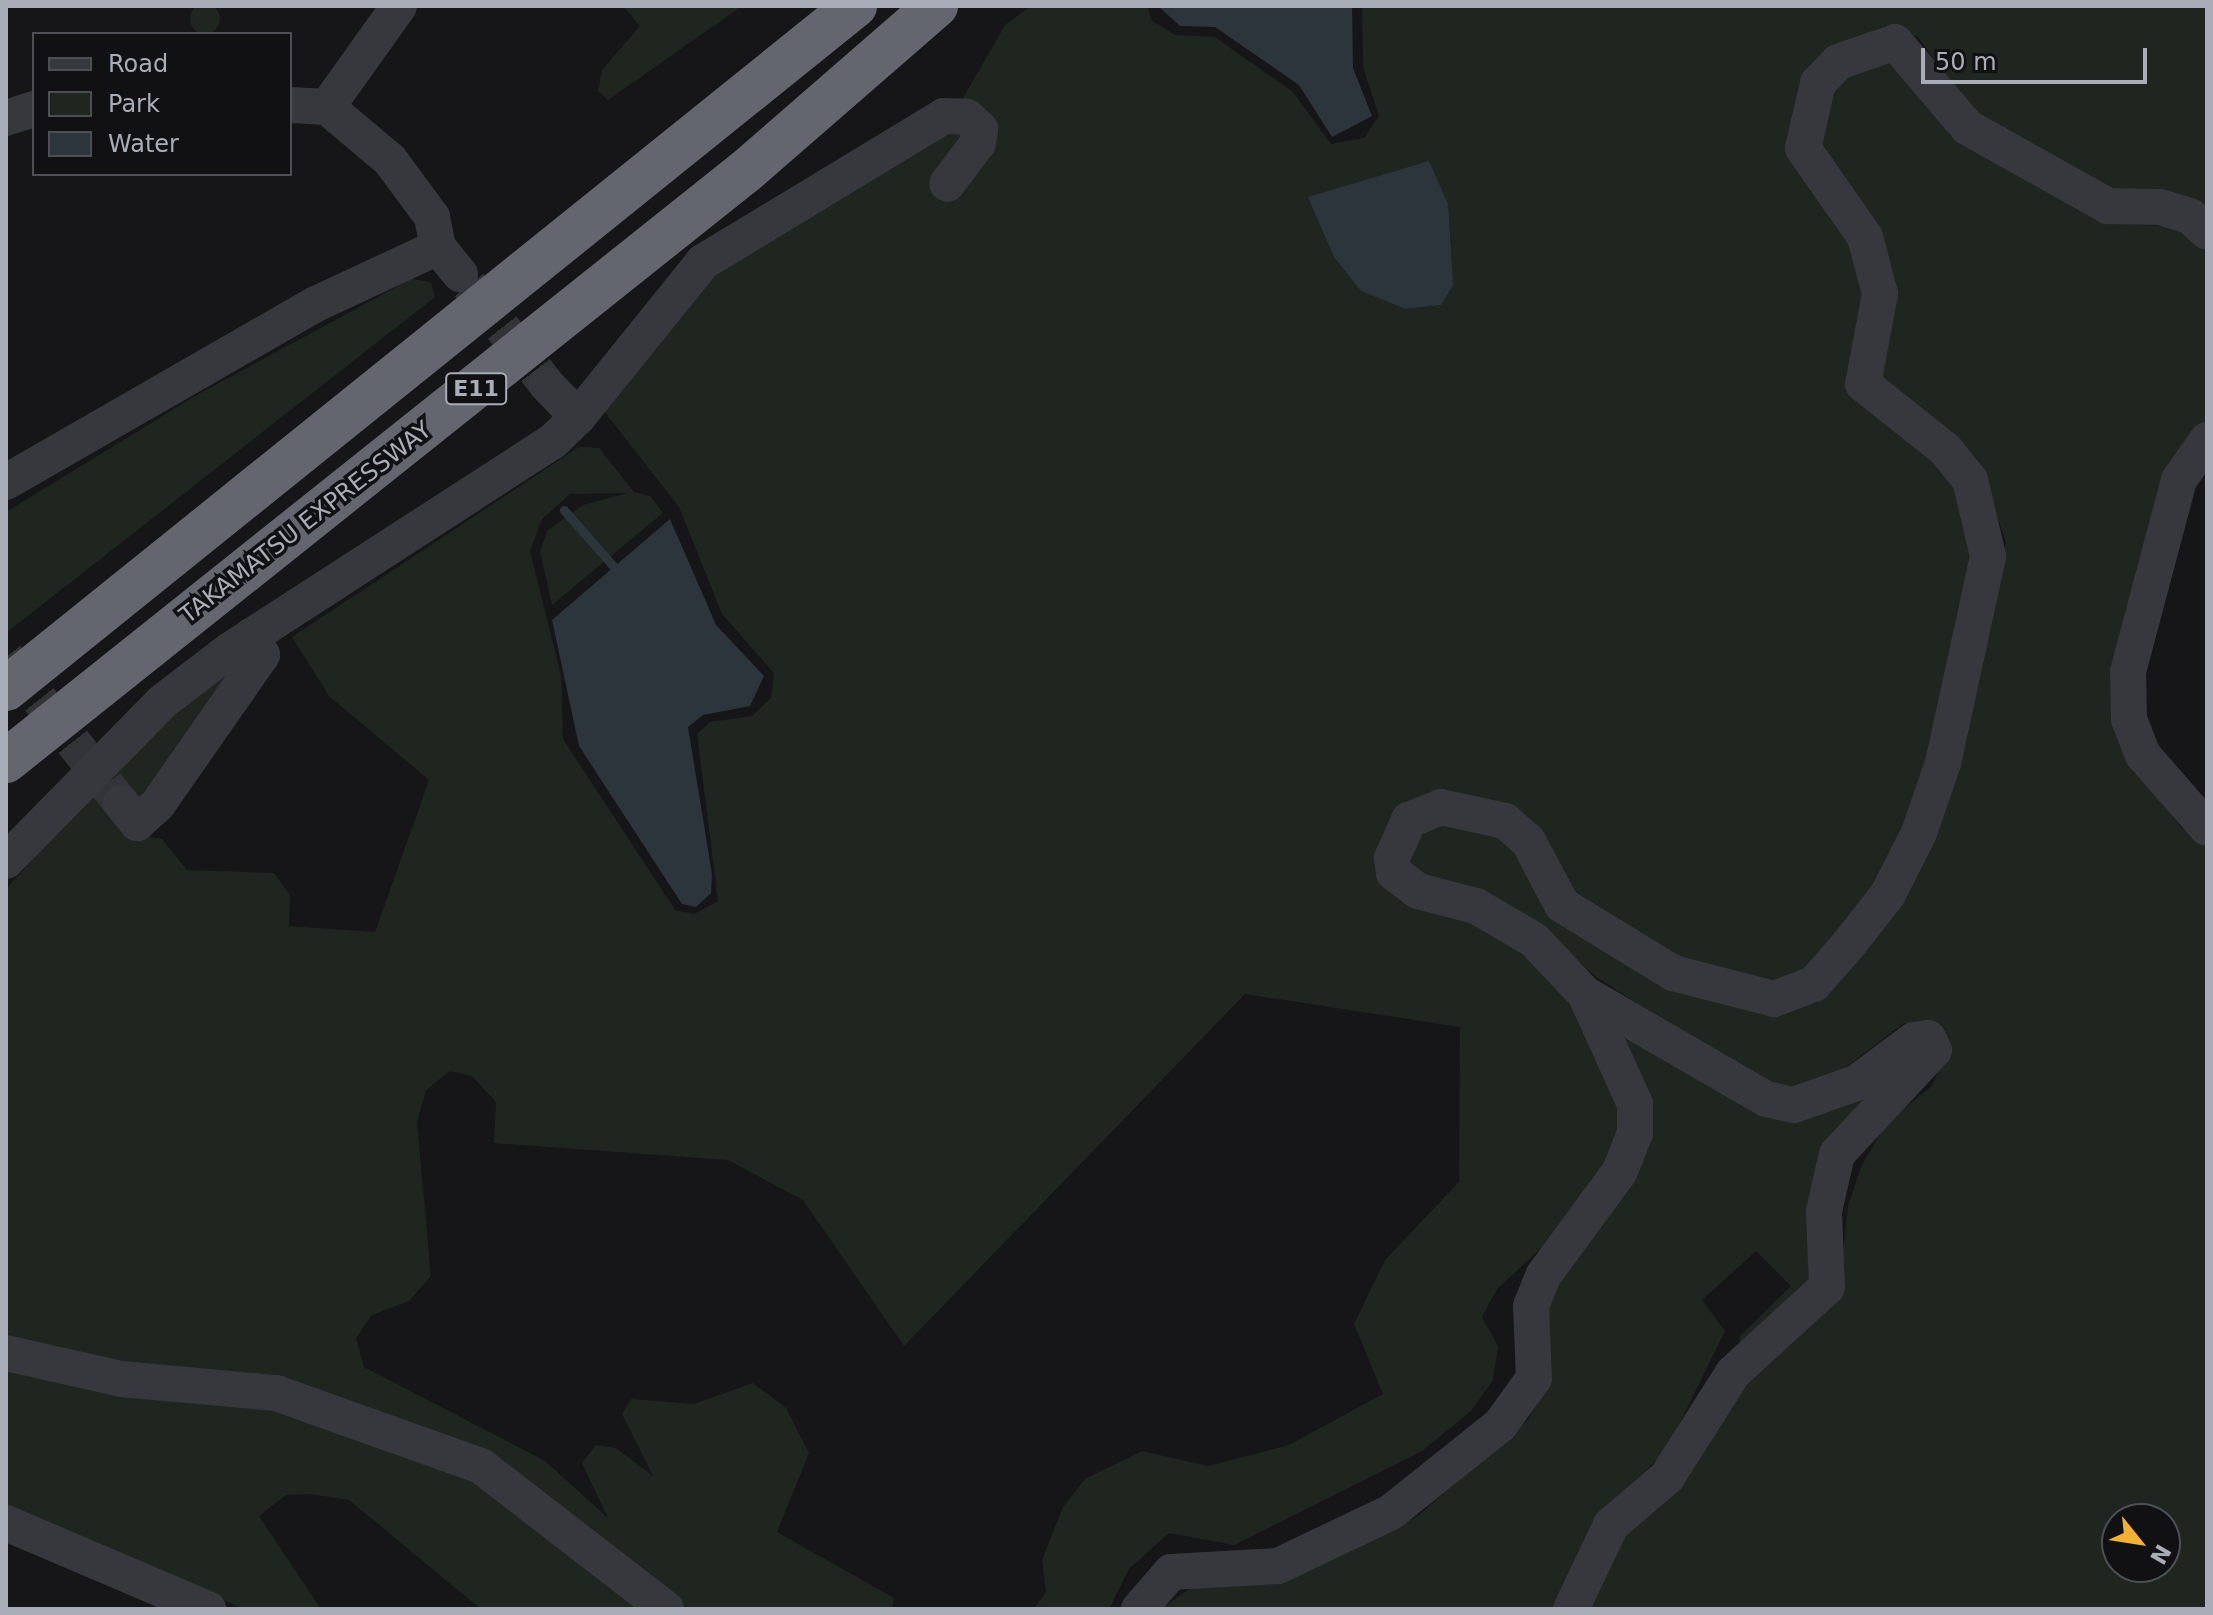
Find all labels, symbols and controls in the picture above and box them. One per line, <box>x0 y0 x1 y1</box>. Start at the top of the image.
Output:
legend <box>32 32 292 176</box>
scale bar <box>1925 32 2151 82</box>
text: 50 m <box>1935 48 1997 76</box>
text: Road <box>108 50 168 78</box>
text: Park <box>108 90 160 118</box>
text: Water <box>108 130 179 158</box>
road number: E11 <box>444 371 508 407</box>
street label: TAKAMATSU EXPRESSWAY <box>174 416 438 630</box>
north arrow <box>2101 1503 2181 1583</box>
text: N <box>2145 1540 2176 1568</box>

